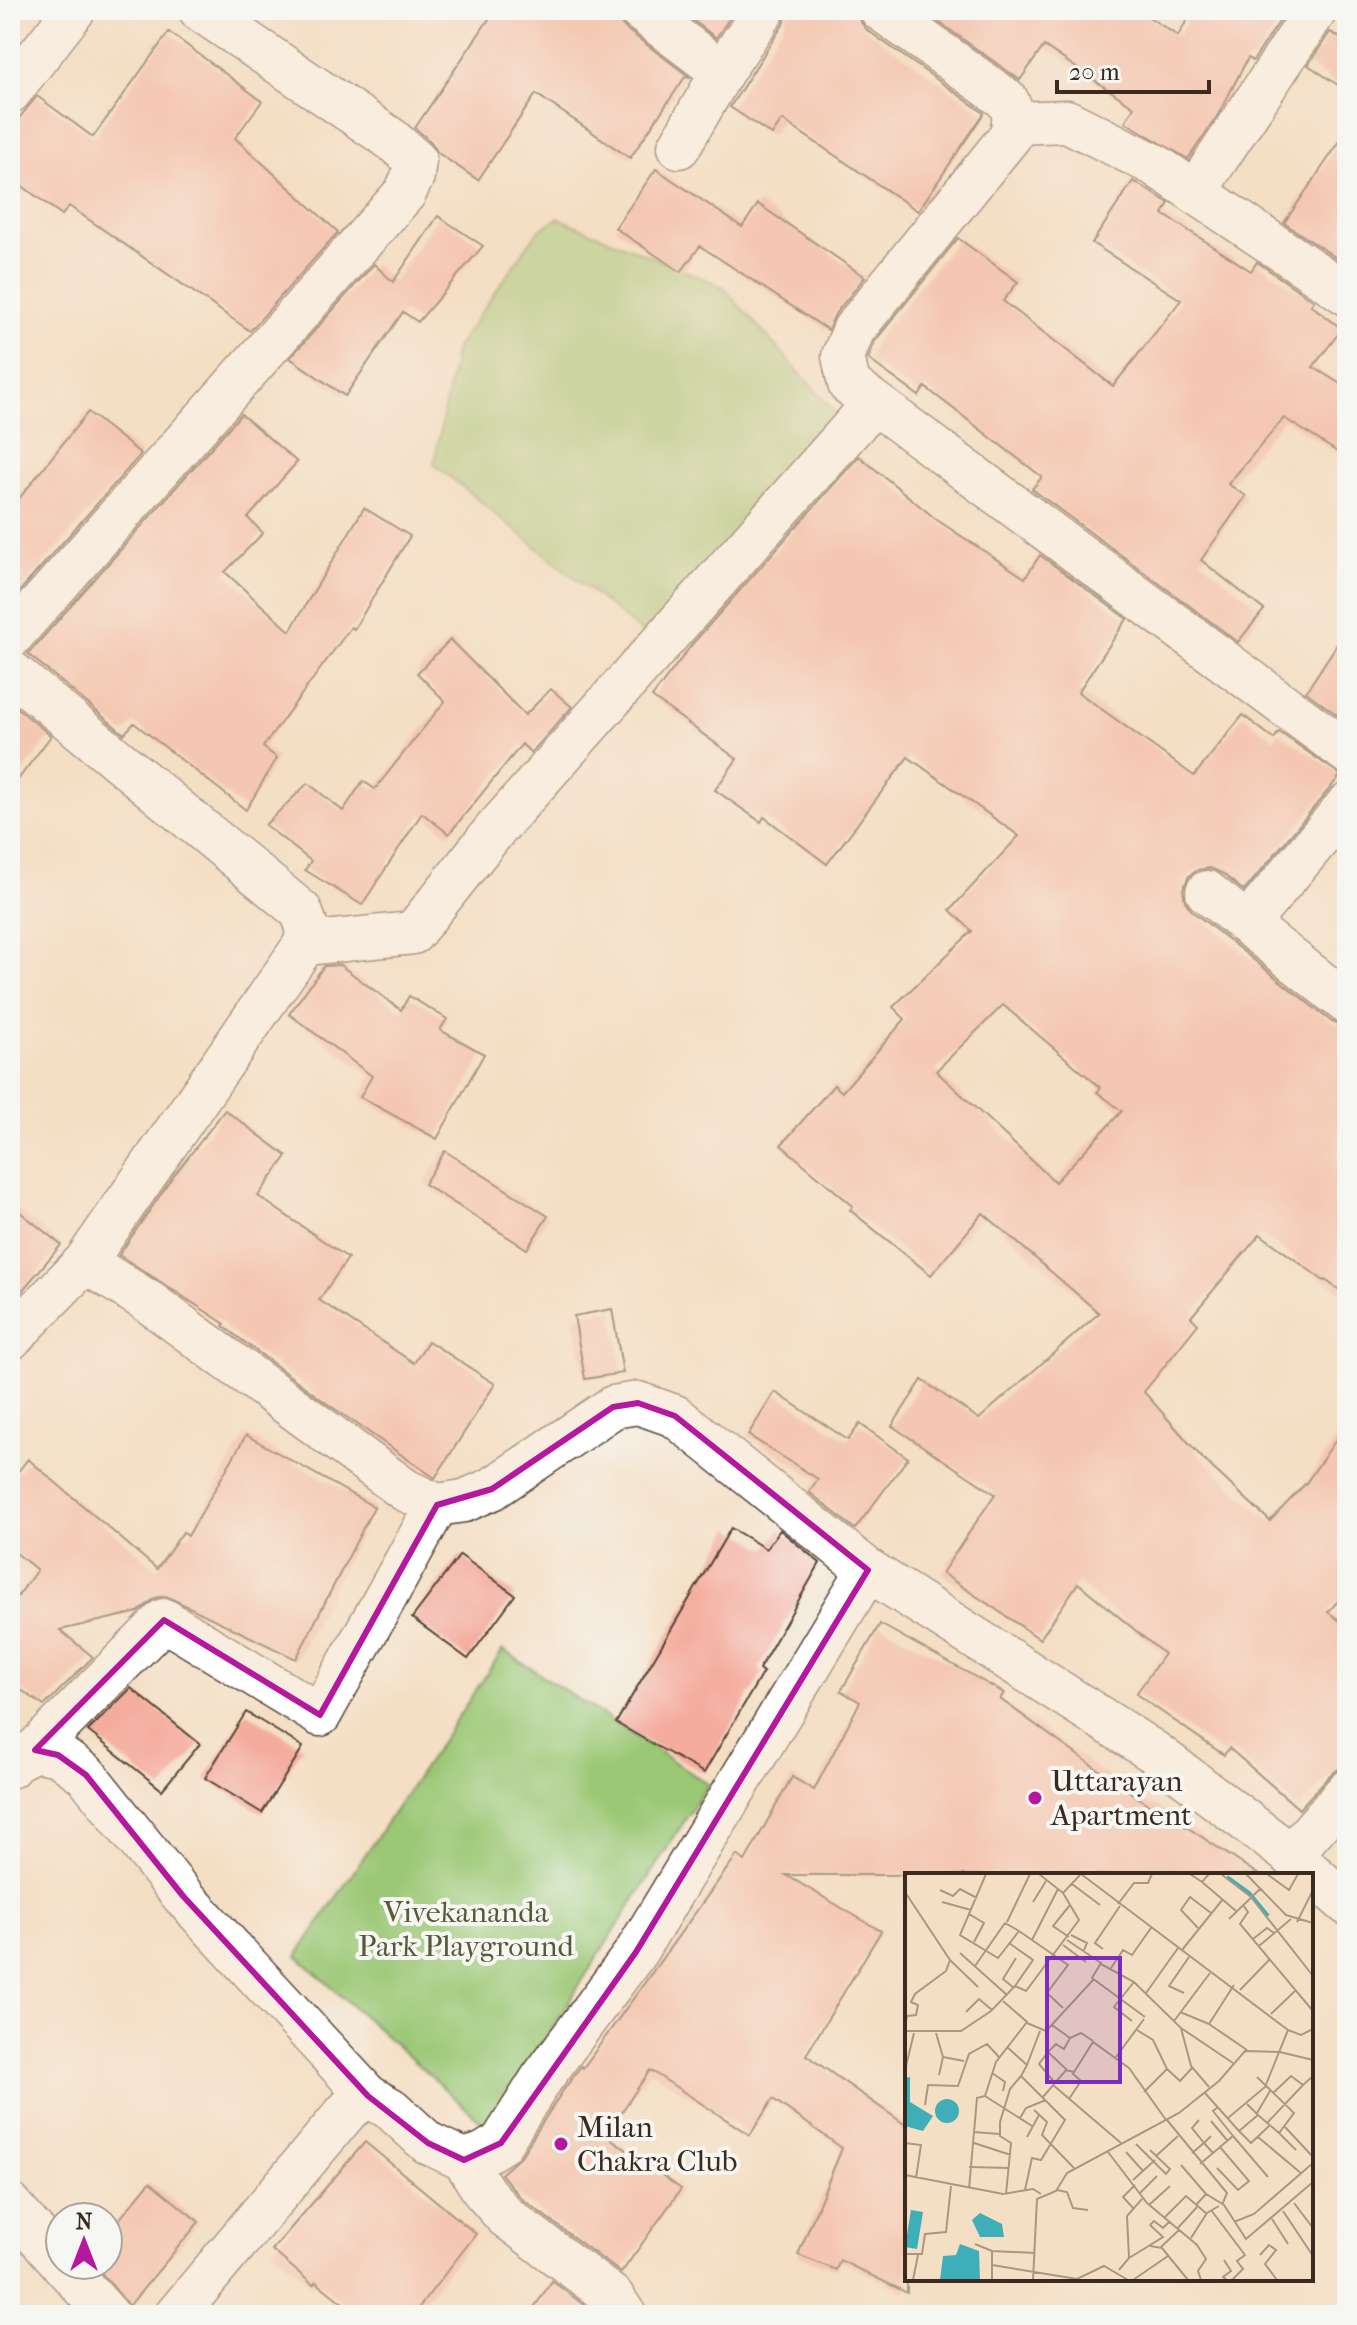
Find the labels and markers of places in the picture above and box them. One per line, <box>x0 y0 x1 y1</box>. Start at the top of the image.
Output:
place label: Uttarayan Apartment <box>1050 1764 1192 1833</box>
marker: Uttarayan Apartment <box>1026 1789 1044 1807</box>
place label: Milan Chakra Club <box>577 2110 737 2179</box>
marker: Milan Chakra Club <box>552 2135 570 2153</box>

